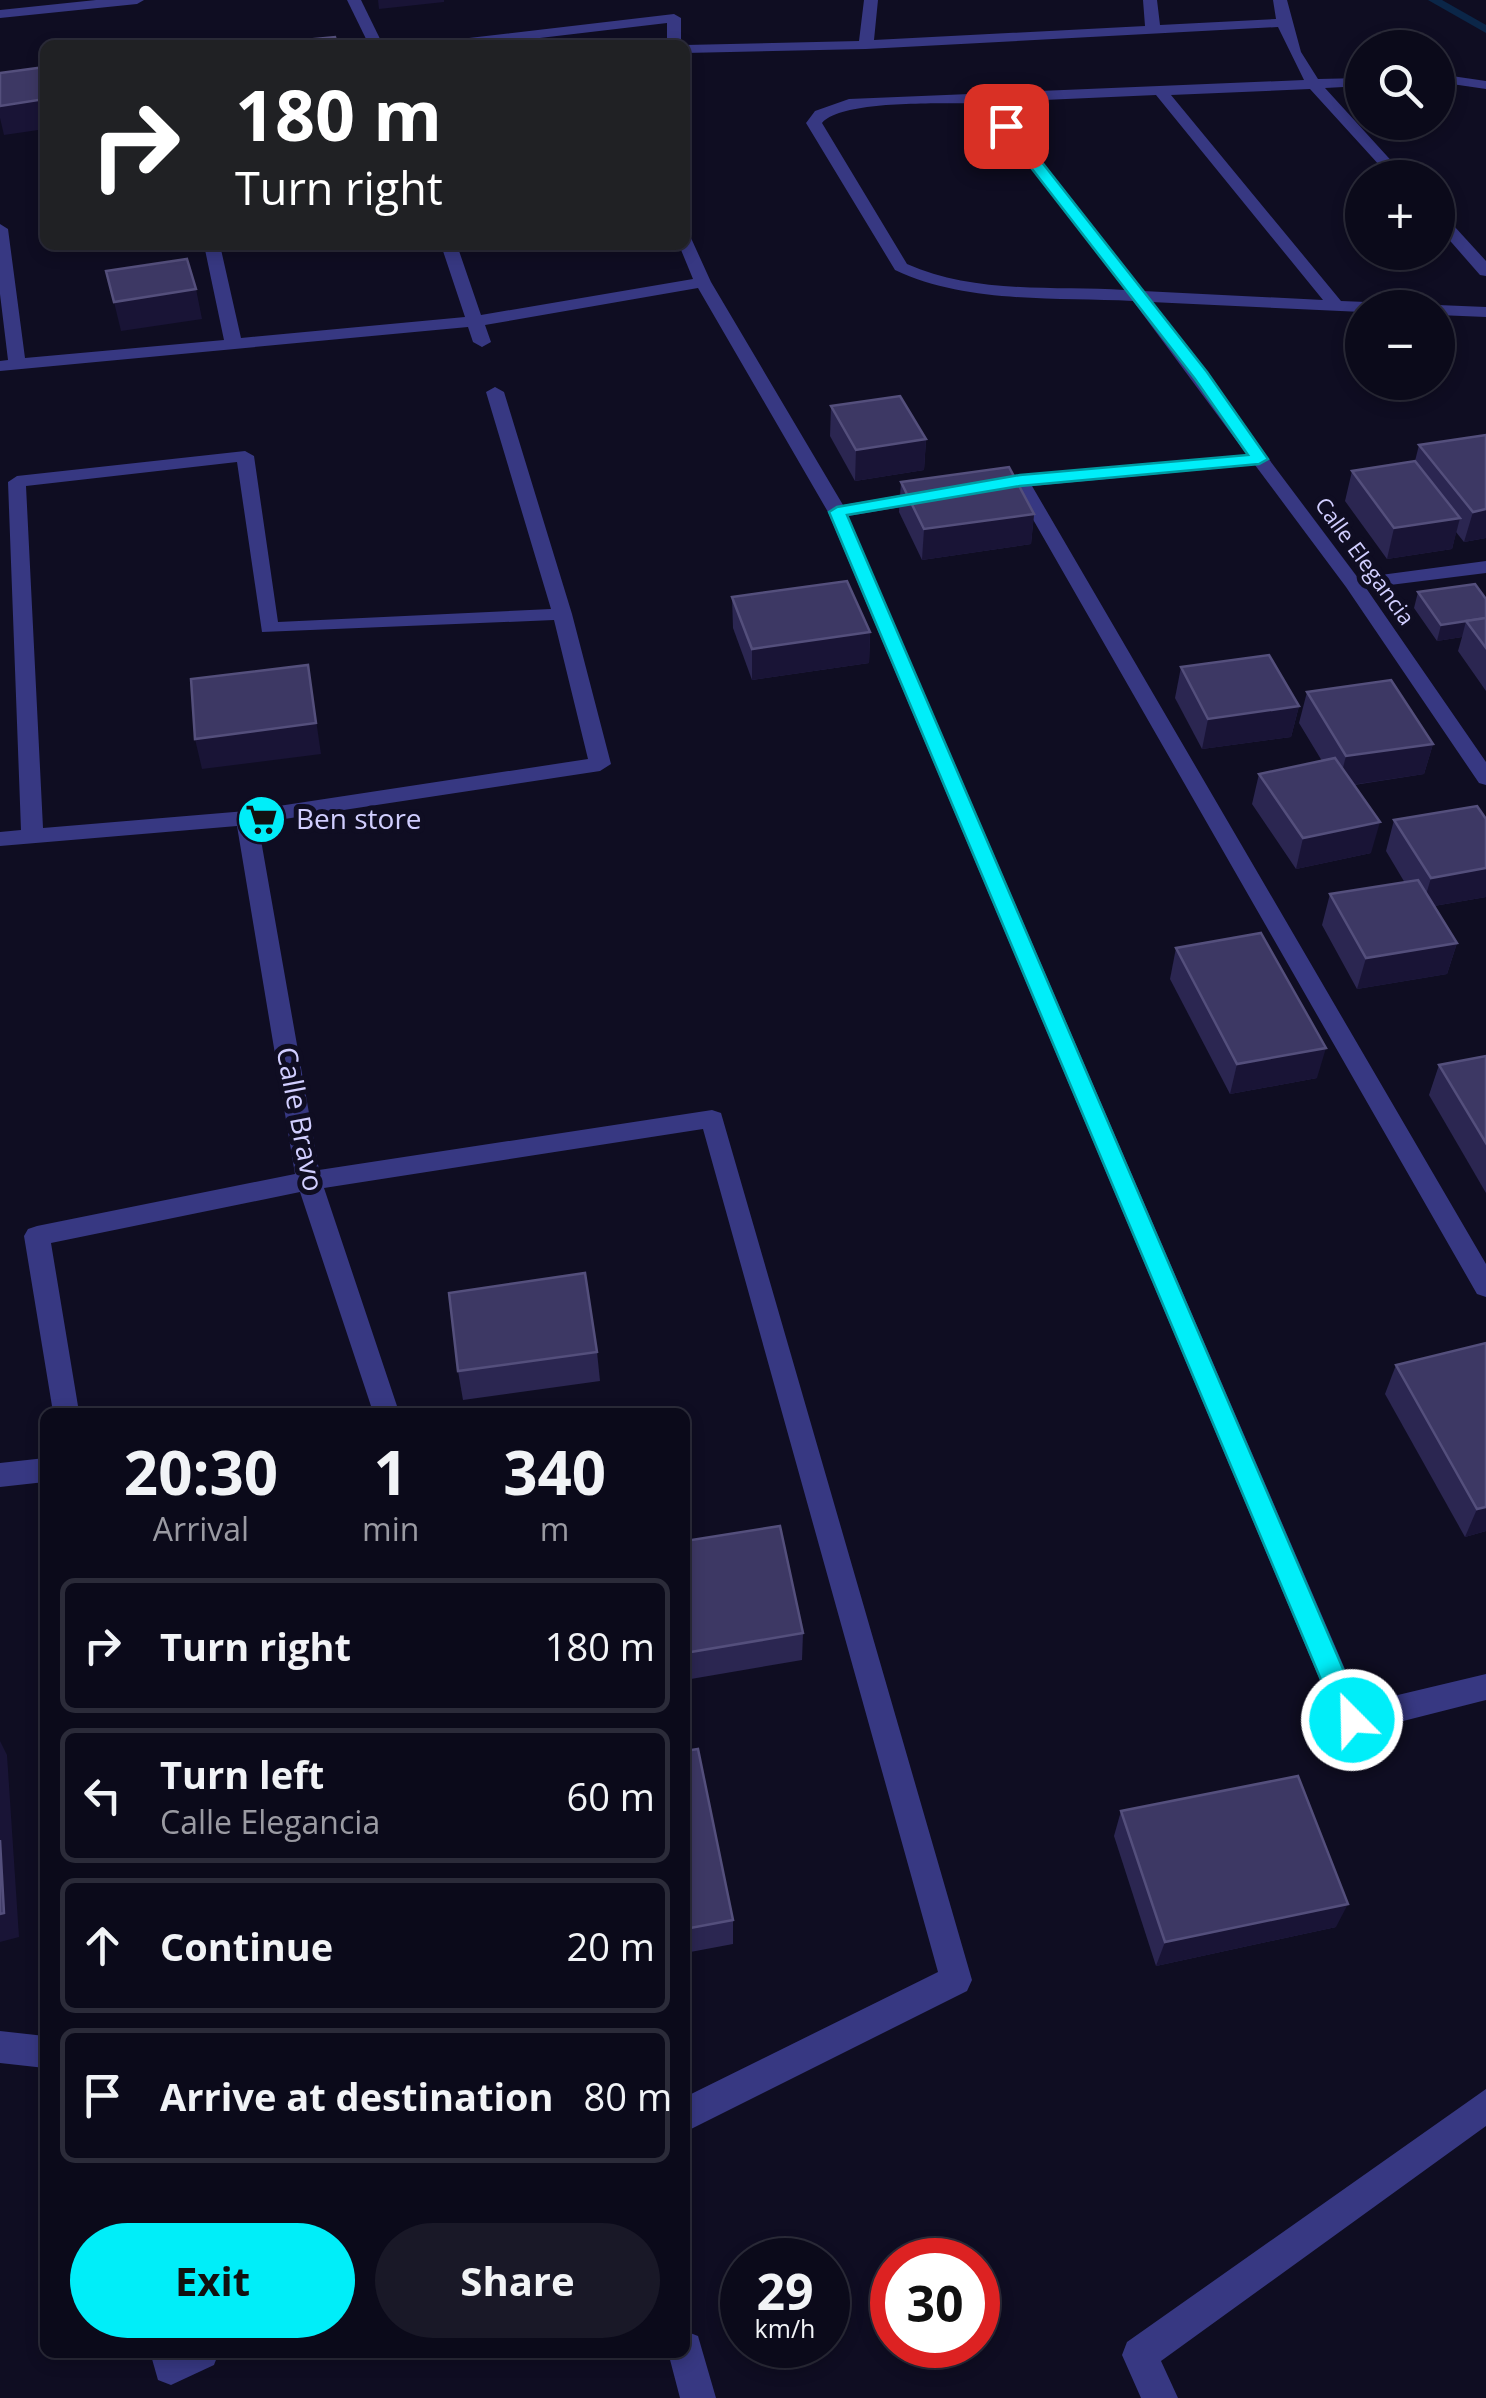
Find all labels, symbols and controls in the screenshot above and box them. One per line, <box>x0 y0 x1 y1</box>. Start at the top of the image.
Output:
map controls <box>1345 30 1455 400</box>
button: search <box>1345 30 1455 140</box>
text: 180 m <box>235 66 442 162</box>
icon: right <box>70 80 200 210</box>
pin <box>964 84 1049 169</box>
icon: arrive <box>979 99 1034 154</box>
text: Turn right <box>235 157 443 218</box>
button: + <box>1345 160 1455 270</box>
button: − <box>1345 290 1455 400</box>
street label: Calle Elegancia <box>1309 490 1422 630</box>
supermarket icon: Ben store <box>235 793 287 845</box>
place label: Ben store <box>296 799 422 837</box>
street label: Calle Bravo <box>268 1043 334 1194</box>
text: 20:30 <box>124 1431 278 1513</box>
text: 1 <box>374 1431 408 1513</box>
text: 340 <box>503 1431 606 1513</box>
text: Arrival <box>153 1507 249 1550</box>
text: min <box>362 1507 419 1550</box>
text: m <box>540 1507 569 1550</box>
icon: right <box>75 1618 130 1673</box>
text: Turn right <box>160 1620 351 1672</box>
text: 180 m <box>545 1620 655 1672</box>
position arrow <box>1300 1668 1404 1772</box>
text: Turn left <box>160 1748 324 1800</box>
icon: left <box>75 1768 130 1823</box>
text: 60 m <box>566 1770 655 1822</box>
text: Calle Elegancia <box>160 1800 380 1843</box>
icon: ahead <box>75 1918 130 1973</box>
text: Continue <box>160 1920 333 1972</box>
text: 20 m <box>566 1920 655 1972</box>
icon: arrive <box>75 2068 130 2123</box>
text: Arrive at destination <box>160 2070 554 2122</box>
text: 80 m <box>584 2070 672 2122</box>
button: Exit <box>70 2223 355 2338</box>
button: Share <box>375 2223 660 2338</box>
speed limit sign: 30 <box>870 2238 1000 2368</box>
text: 29 <box>756 2257 814 2325</box>
text: km/h <box>755 2311 815 2345</box>

